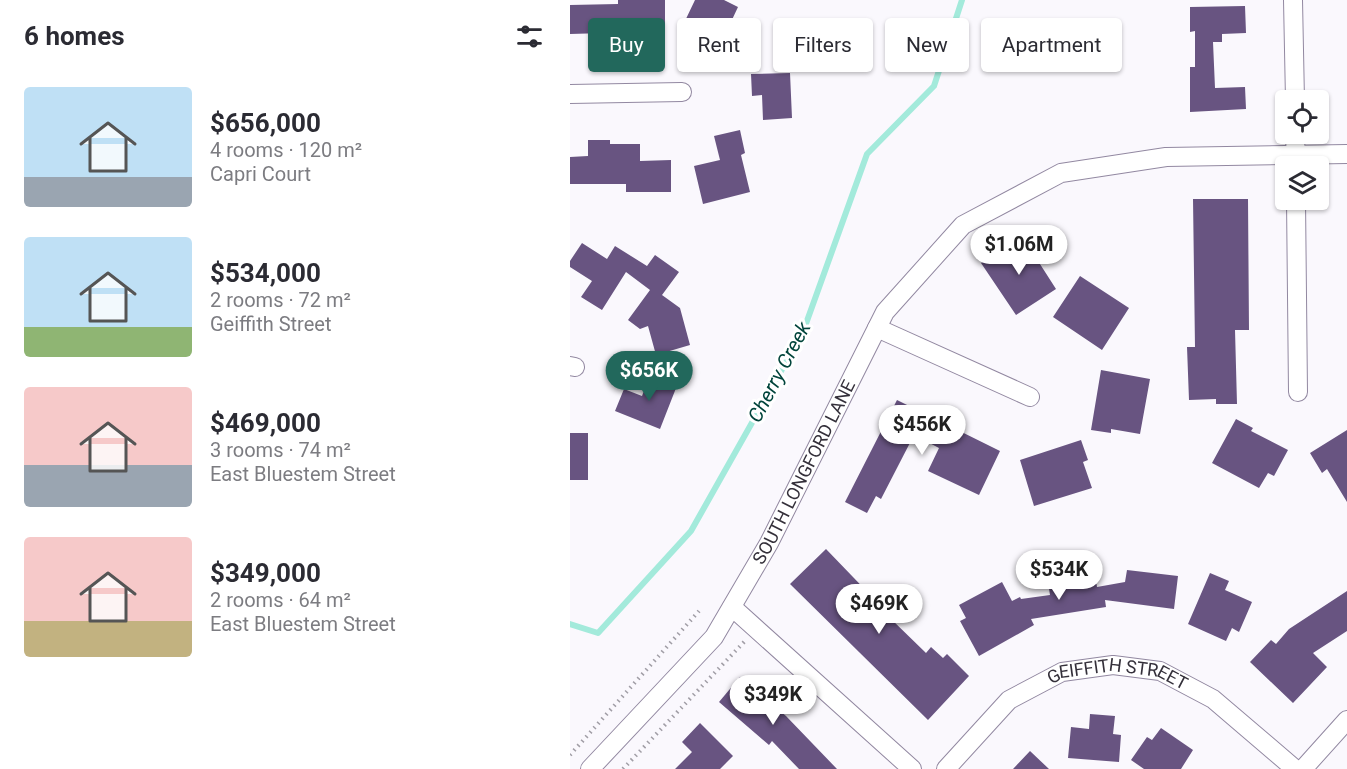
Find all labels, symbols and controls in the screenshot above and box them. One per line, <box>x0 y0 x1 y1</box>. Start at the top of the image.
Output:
chip: Buy <box>588 18 665 72</box>
chip: Rent <box>677 18 761 72</box>
chip: Filters <box>773 18 873 72</box>
chip: New <box>885 18 969 72</box>
chip: Apartment <box>981 18 1122 72</box>
icon: filters <box>513 20 546 53</box>
text: 6 homes <box>24 21 125 51</box>
map controls <box>1275 90 1329 210</box>
button: locate <box>1275 90 1329 144</box>
text: $656,000 <box>210 108 321 138</box>
icon: home <box>72 111 144 183</box>
text: 4 rooms · 120 m² <box>210 138 362 162</box>
button: layers <box>1275 156 1329 210</box>
text: Capri Court <box>210 162 311 186</box>
pin: $1.06M <box>970 225 1068 276</box>
text: $1.06M <box>984 232 1054 256</box>
text: $534,000 <box>210 258 321 288</box>
icon: home <box>72 261 144 333</box>
text: 2 rooms · 72 m² <box>210 288 351 312</box>
text: Geiffith Street <box>210 312 331 336</box>
water label: Cherry Creek <box>742 317 816 426</box>
pin: $656K <box>607 351 691 402</box>
text: $656K <box>620 358 678 382</box>
street label: SOUTH LONGFORD LANE <box>748 376 859 568</box>
pin: $456K <box>880 405 964 456</box>
text: $469,000 <box>210 408 321 438</box>
icon: home <box>72 411 144 483</box>
text: $456K <box>893 412 951 436</box>
text: 3 rooms · 74 m² <box>210 438 351 462</box>
text: East Bluestem Street <box>210 462 396 486</box>
pin: $534K <box>1017 550 1101 601</box>
text: $534K <box>1030 557 1088 581</box>
text: $349,000 <box>210 558 321 588</box>
icon: home <box>72 561 144 633</box>
pin: $469K <box>837 584 921 635</box>
text: 2 rooms · 64 m² <box>210 588 351 612</box>
text: $469K <box>850 591 908 615</box>
text: East Bluestem Street <box>210 612 396 636</box>
street label: GEIFFITH STREET <box>1043 654 1192 694</box>
pin: $349K <box>731 675 815 726</box>
text: $349K <box>744 682 802 706</box>

